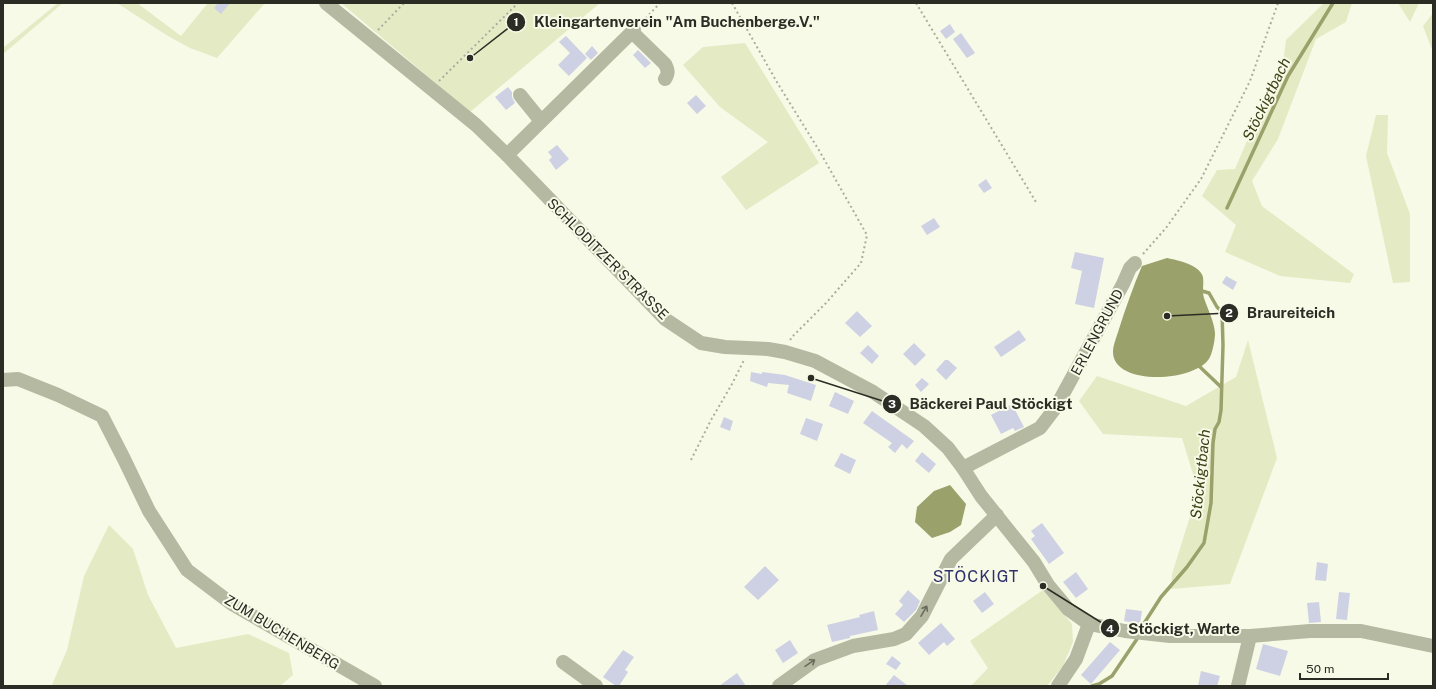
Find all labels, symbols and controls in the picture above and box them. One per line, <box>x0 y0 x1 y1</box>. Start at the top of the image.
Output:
callout: Kleingartenverein "Am Buchenberge.V." <box>506 8 828 35</box>
text: Kleingartenverein "Am Buchenberge.V." <box>534 13 820 30</box>
text: 1 <box>513 15 519 29</box>
water label: Stöckigtbach <box>1239 55 1293 143</box>
street label: SCHLODITZER STRASSE <box>544 195 672 323</box>
street label: ERLENGRUND <box>1068 286 1126 378</box>
callout: Braureiteich <box>1219 299 1343 326</box>
text: Braureiteich <box>1247 304 1335 321</box>
text: 2 <box>1225 306 1233 320</box>
callout: Bäckerei Paul Stöckigt <box>882 390 1081 417</box>
text: Bäckerei Paul Stöckigt <box>910 395 1072 412</box>
text: 3 <box>888 397 896 411</box>
water label: Stöckigtbach <box>1187 428 1213 520</box>
district label: STÖCKIGT <box>933 566 1019 586</box>
street label: ZUM BUCHENBERG <box>222 591 342 673</box>
one-way arrow <box>921 605 929 617</box>
callout: Stöckigt, Warte <box>1100 615 1248 642</box>
text: Stöckigt, Warte <box>1128 620 1240 637</box>
text: 4 <box>1106 622 1114 636</box>
scale bar <box>1300 655 1388 681</box>
one-way arrow <box>805 659 816 668</box>
text: 50 m <box>1306 662 1334 676</box>

